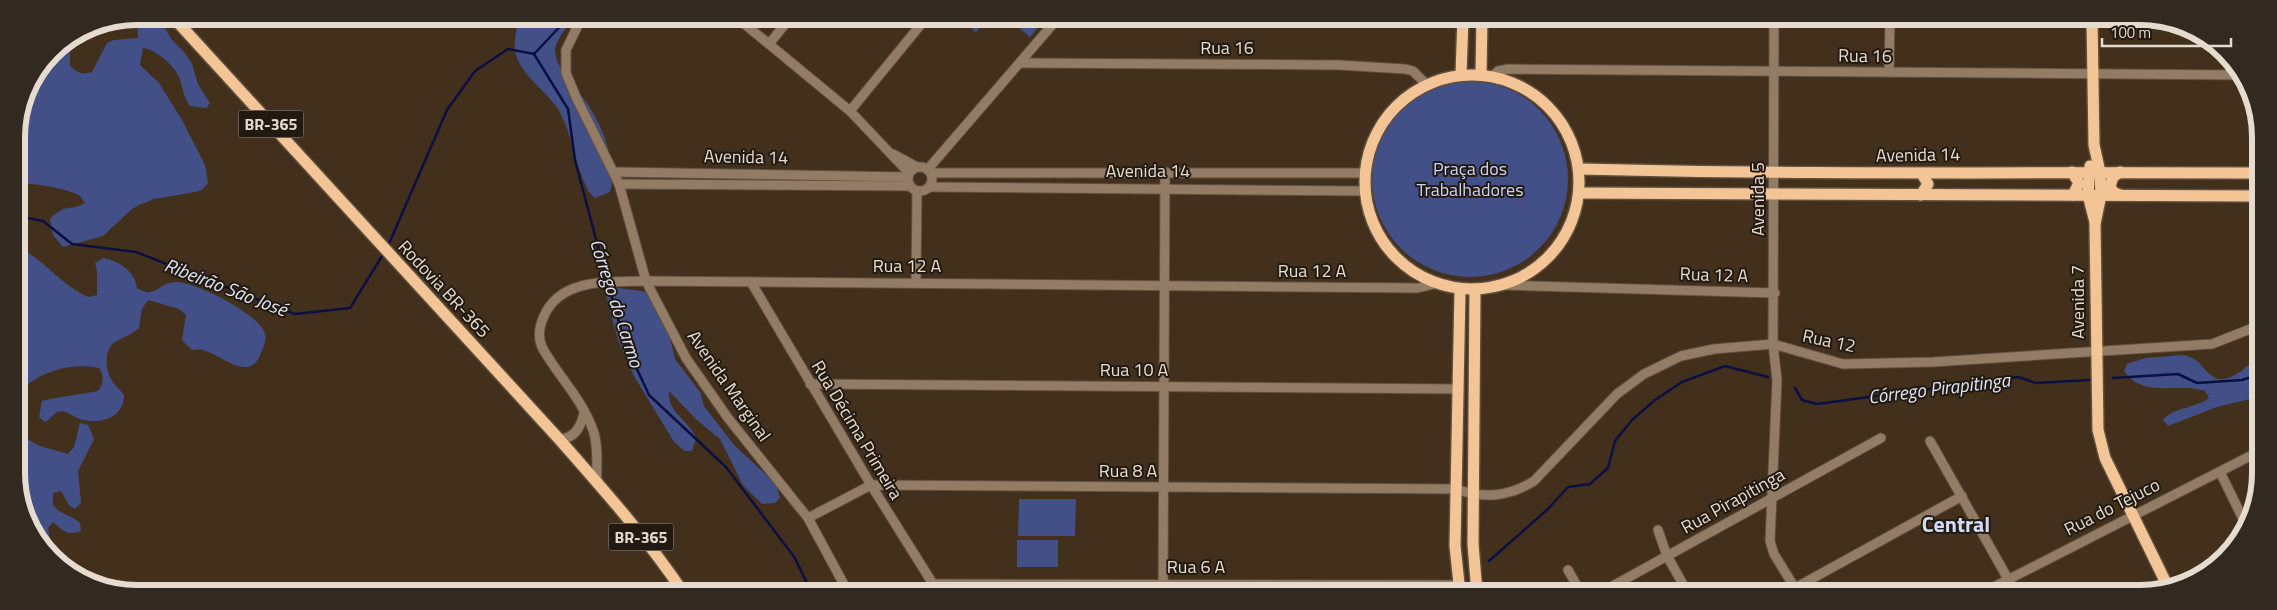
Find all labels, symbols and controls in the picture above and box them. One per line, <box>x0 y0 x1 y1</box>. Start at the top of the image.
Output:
scale bar <box>2102 15 2231 47</box>
text: 100 m <box>2110 21 2151 44</box>
street label: Rua 16 <box>1200 34 1254 61</box>
street label: Rua 16 <box>1838 42 1892 69</box>
road number: BR-365 <box>238 110 304 138</box>
street label: Avenida 14 <box>1876 140 1960 169</box>
street label: Avenida 14 <box>704 142 788 171</box>
park label: Praça dos Trabalhadores <box>1416 155 1524 203</box>
street label: Avenida 14 <box>1106 157 1190 184</box>
street label: Avenida 5 <box>1744 162 1771 236</box>
street label: Rodovia BR-365 <box>392 234 497 344</box>
water label: Córrego do Carmo <box>583 235 652 372</box>
water label: Ribeirão São José <box>161 250 294 324</box>
street label: Rua 12 A <box>873 252 941 279</box>
street label: Rua 12 A <box>1278 257 1346 284</box>
street label: Rua 12 A <box>1679 260 1749 289</box>
street label: Avenida 7 <box>2064 265 2091 339</box>
street label: Rua 12 <box>1800 322 1858 359</box>
street label: Avenida Marginal <box>681 325 778 447</box>
street label: Rua Décima Primeira <box>805 355 910 505</box>
street label: Rua 10 A <box>1100 356 1168 383</box>
water label: Córrego Pirapitinga <box>1866 364 2013 411</box>
street label: Rua 8 A <box>1099 457 1157 484</box>
street label: Rua Pirapitinga <box>1676 461 1790 540</box>
street label: Rua do Tejuco <box>2059 471 2164 542</box>
district label: Central <box>1922 507 1990 541</box>
road number: BR-365 <box>608 524 674 550</box>
street label: Rua 6 A <box>1167 553 1225 580</box>

